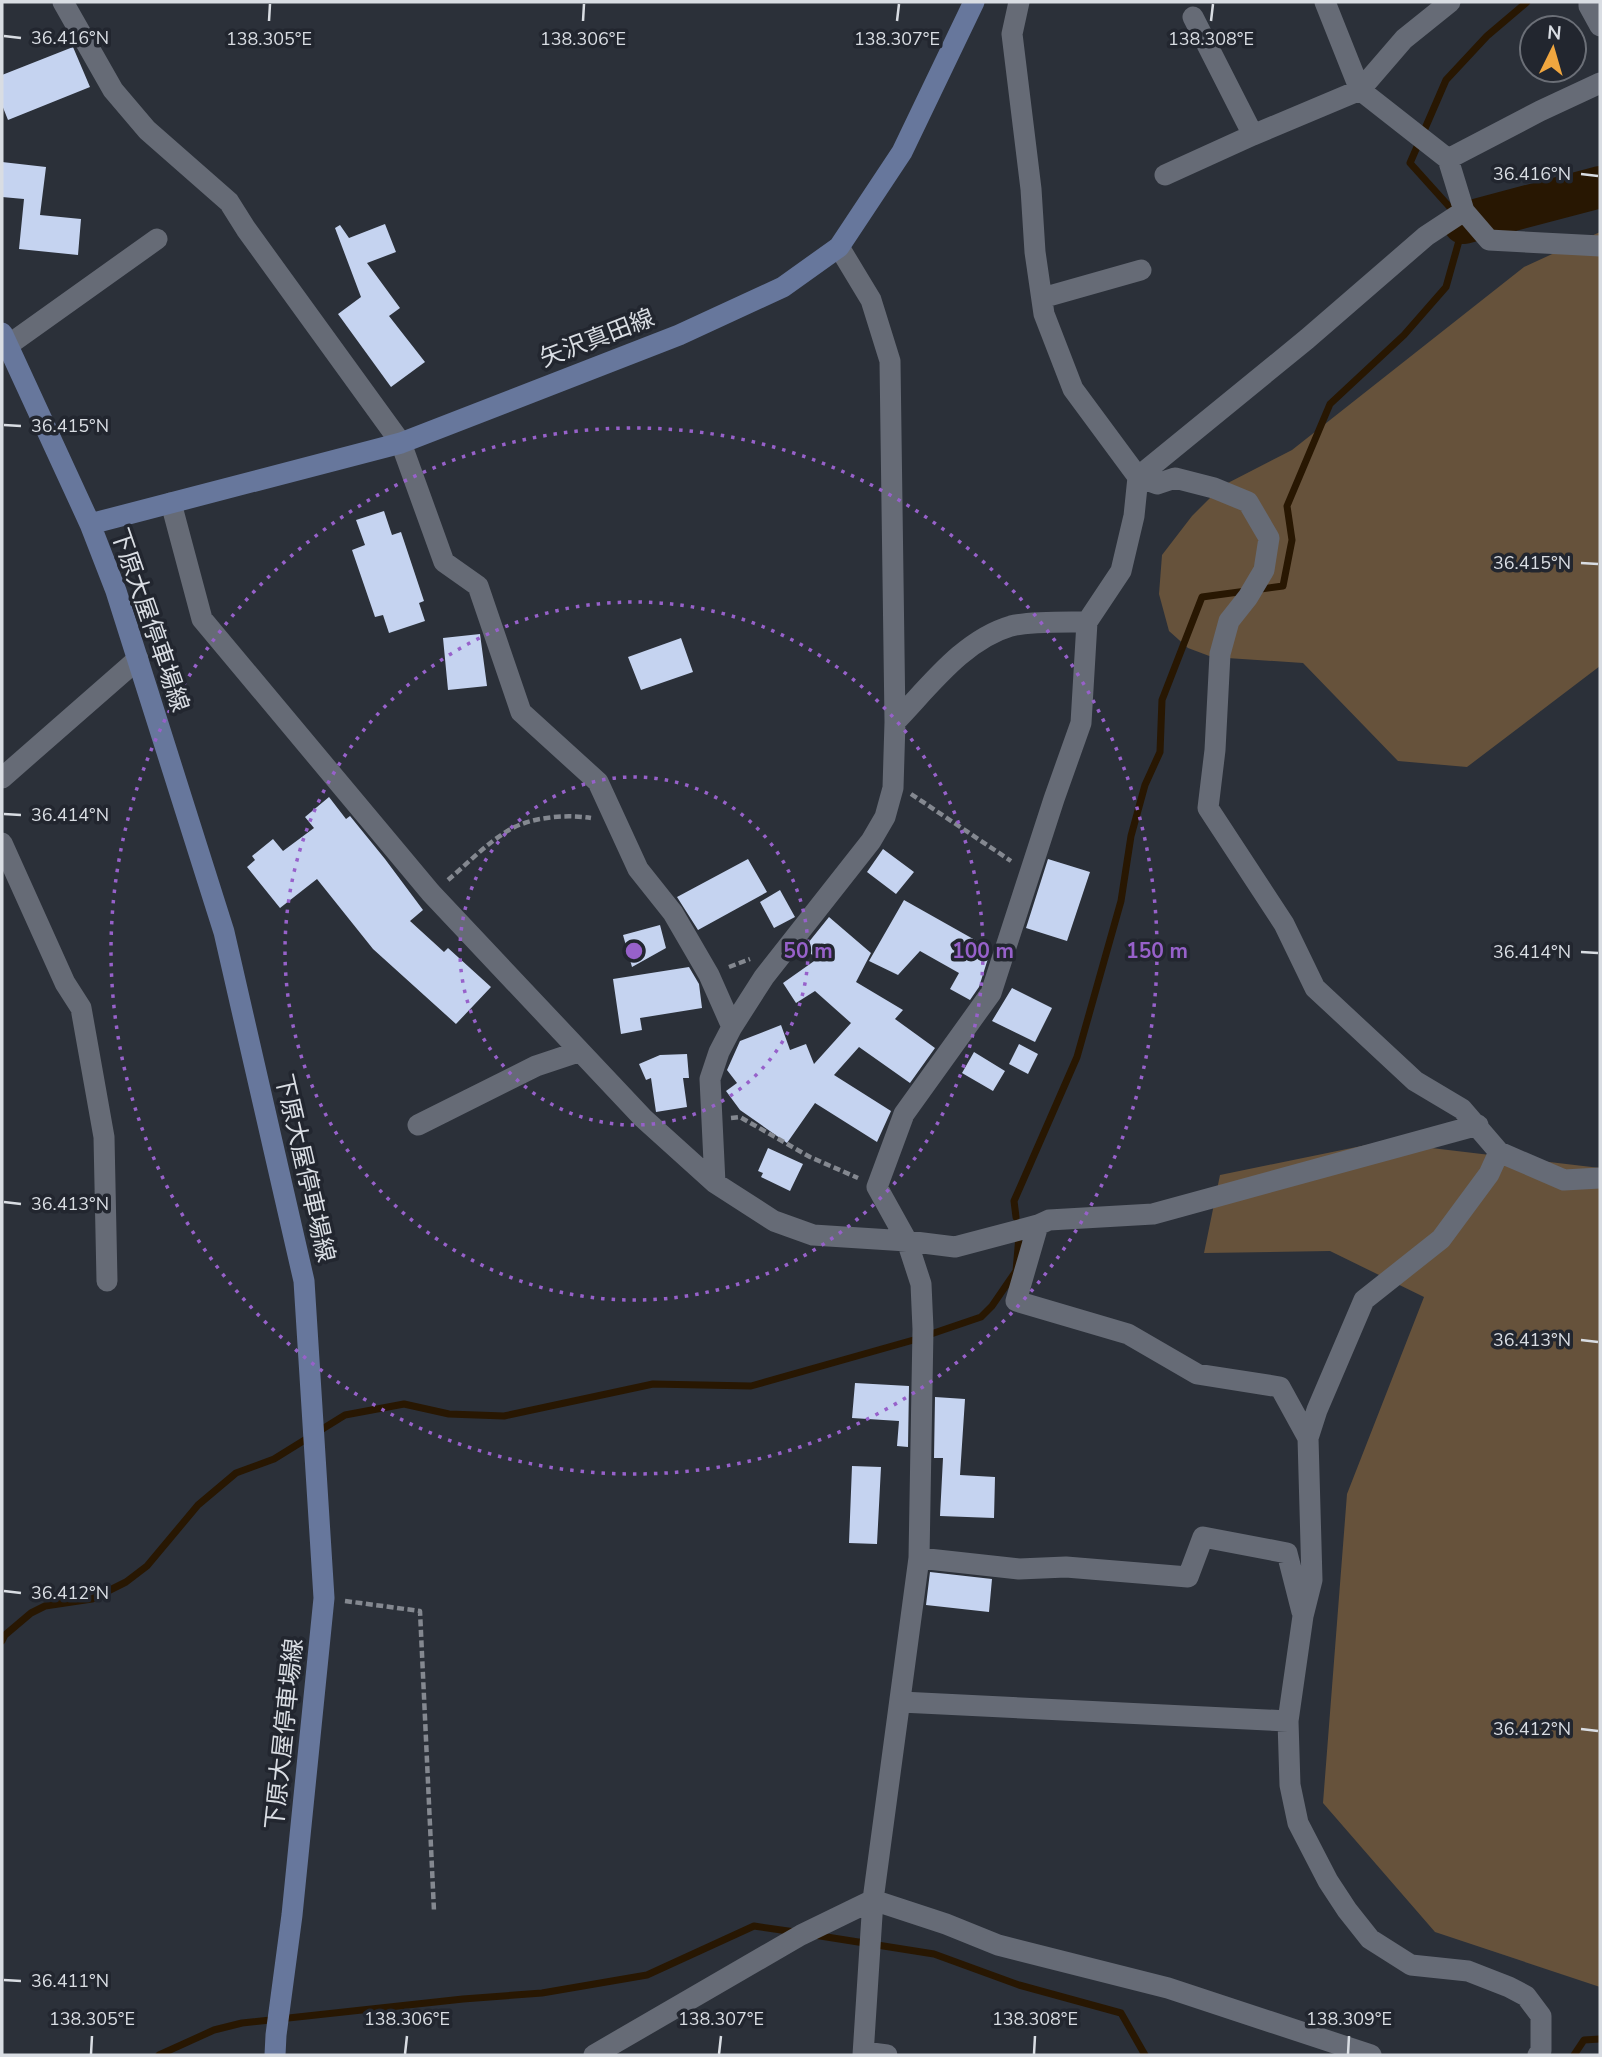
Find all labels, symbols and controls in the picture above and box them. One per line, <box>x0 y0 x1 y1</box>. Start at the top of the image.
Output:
north arrow <box>1518 14 1588 84</box>
text: N <box>1546 19 1563 47</box>
text: 36.416°N <box>31 26 109 50</box>
text: 138.305°E <box>226 27 312 51</box>
text: 138.306°E <box>540 27 626 51</box>
text: 138.307°E <box>854 27 940 51</box>
text: 138.308°E <box>1168 27 1254 51</box>
text: 36.416°N <box>1493 162 1571 186</box>
street label: 矢沢真田線 <box>535 302 659 374</box>
text: 36.415°N <box>31 414 109 438</box>
street label: 下原大屋停車場線 <box>104 524 196 716</box>
text: 36.415°N <box>1493 551 1571 575</box>
text: 36.414°N <box>31 803 109 827</box>
text: 50 m <box>783 937 833 965</box>
text: 100 m <box>952 937 1014 965</box>
text: 150 m <box>1126 937 1188 965</box>
centre of rings <box>622 939 646 963</box>
text: 36.414°N <box>1493 940 1571 964</box>
street label: 下原大屋停車場線 <box>268 1071 342 1265</box>
text: 36.413°N <box>31 1192 109 1216</box>
text: 36.413°N <box>1493 1328 1571 1352</box>
text: 36.412°N <box>31 1581 109 1605</box>
street label: 下原大屋停車場線 <box>258 1637 310 1831</box>
text: 36.412°N <box>1493 1717 1571 1741</box>
text: 36.411°N <box>31 1969 109 1993</box>
text: 138.305°E <box>49 2007 135 2031</box>
text: 138.306°E <box>364 2007 450 2031</box>
text: 138.307°E <box>678 2007 764 2031</box>
text: 138.308°E <box>992 2007 1078 2031</box>
text: 138.309°E <box>1306 2007 1392 2031</box>

